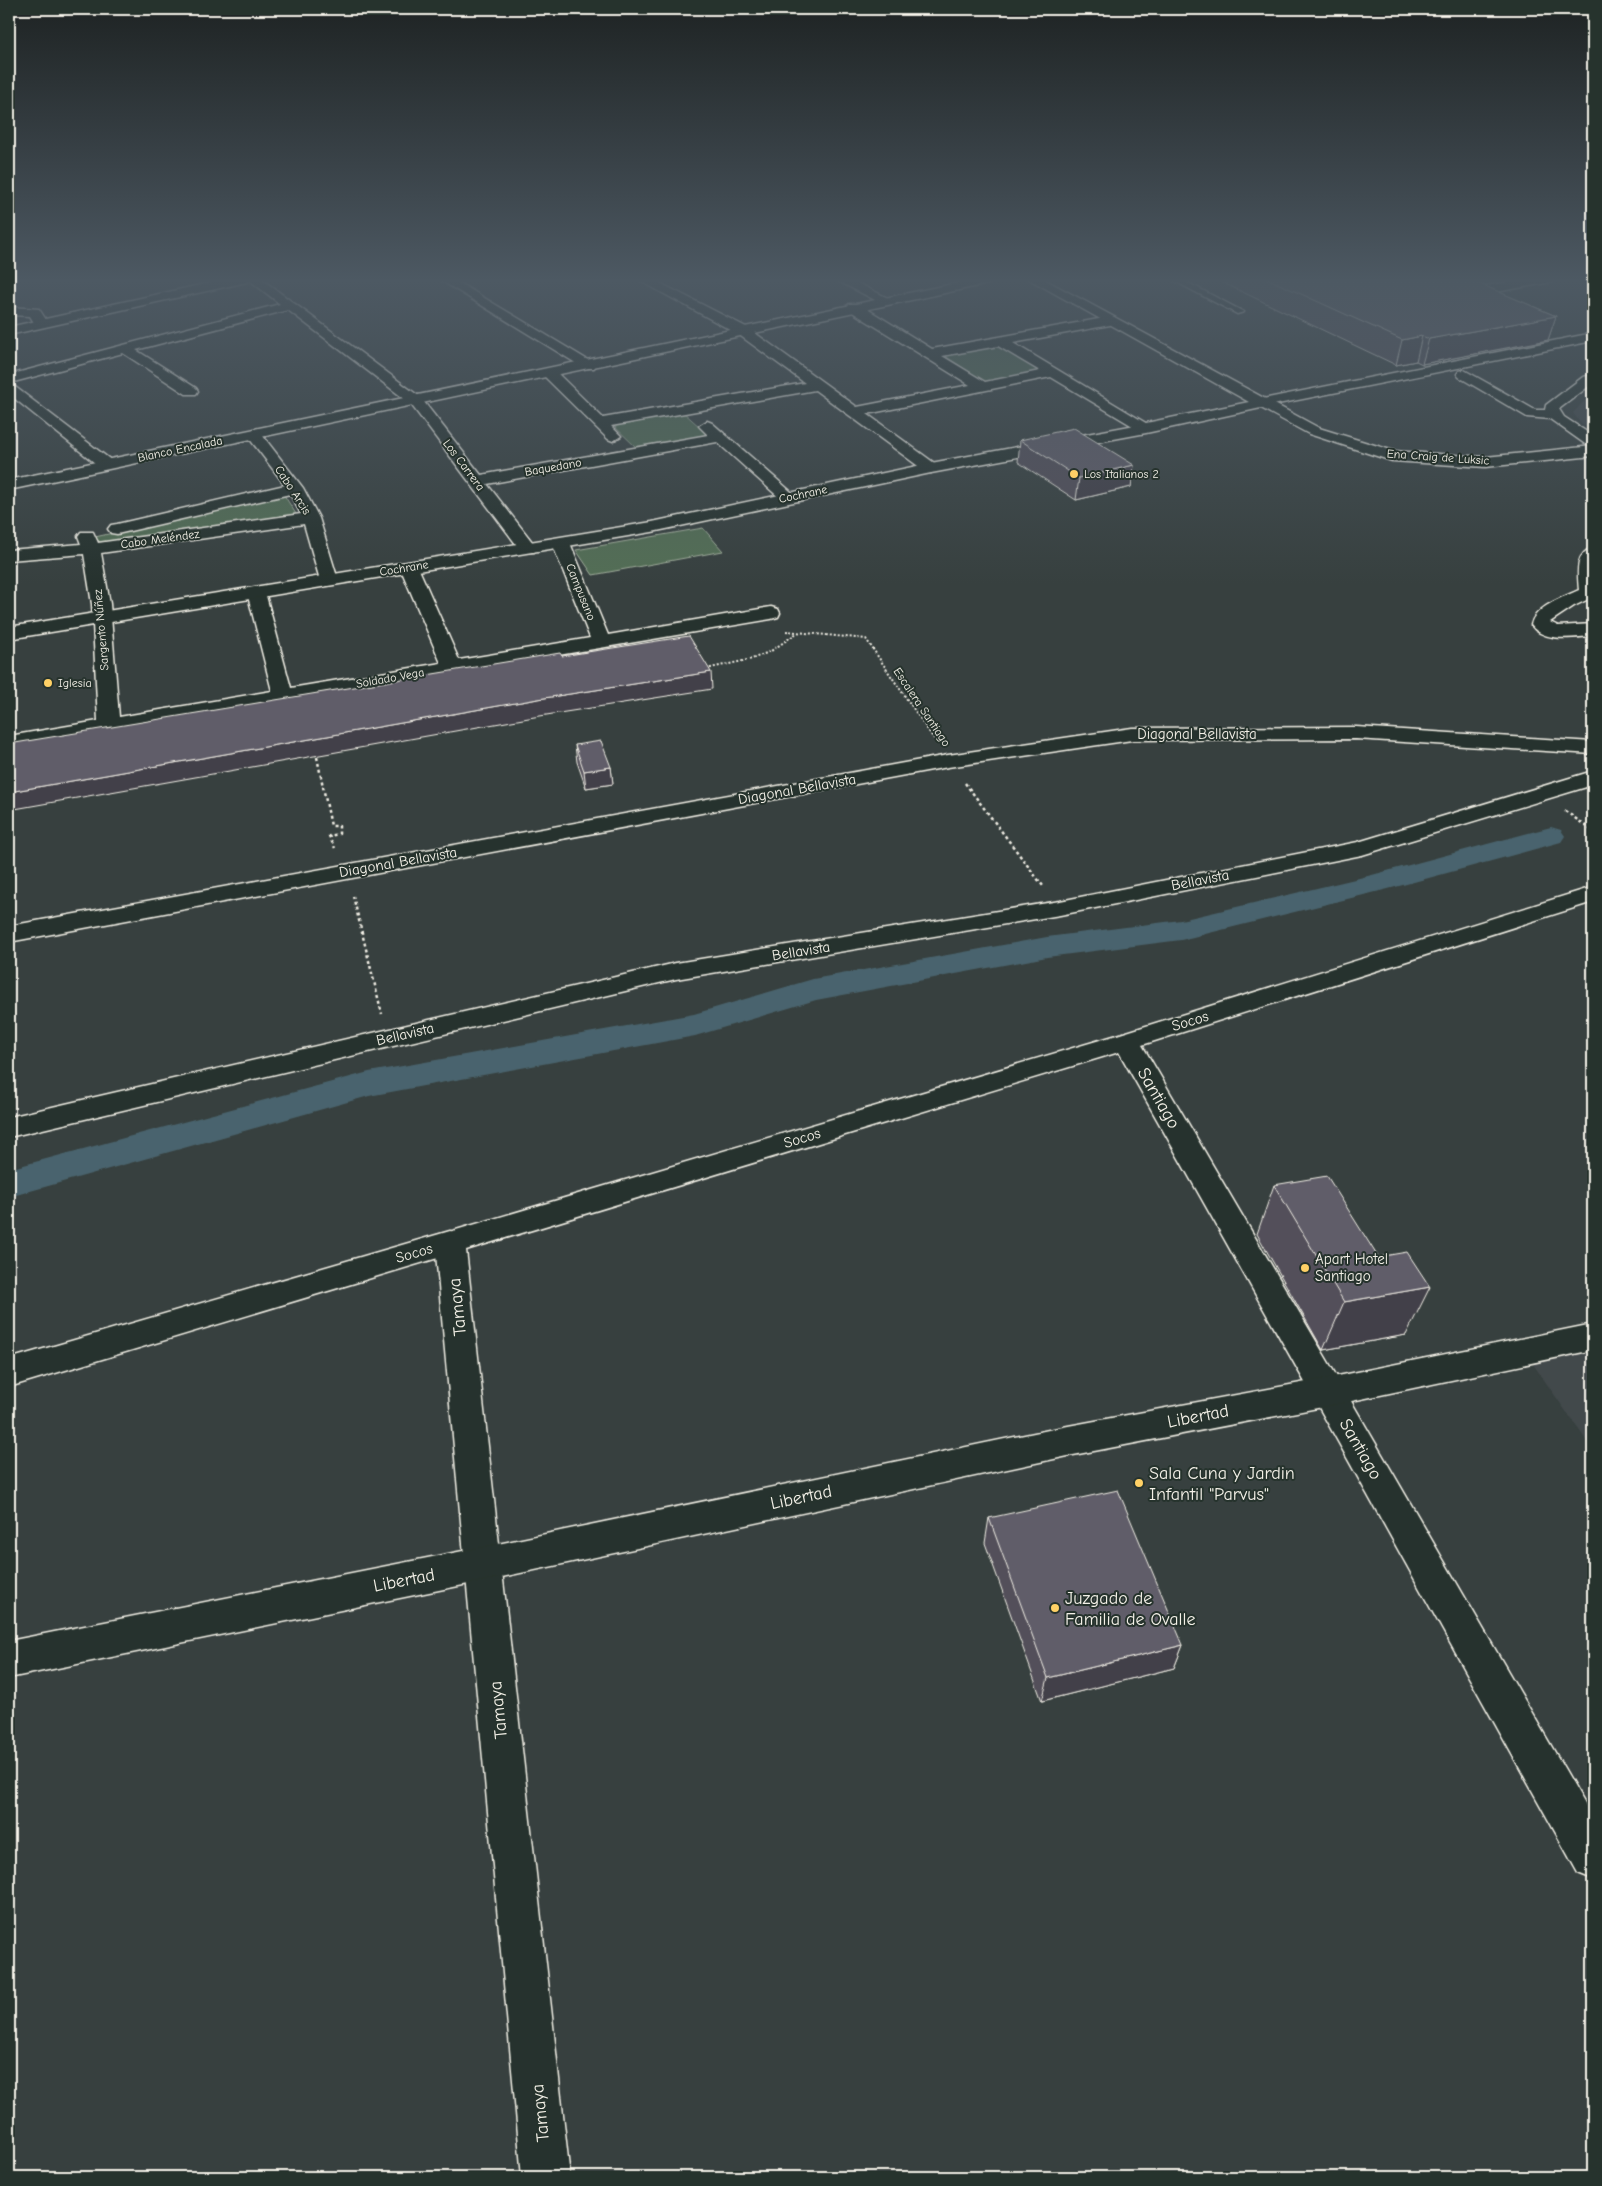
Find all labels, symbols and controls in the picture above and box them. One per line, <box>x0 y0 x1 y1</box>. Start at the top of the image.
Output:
street label: Blanco Encalada <box>136 433 224 465</box>
street label: Los Carrera <box>440 437 488 493</box>
street label: Ena Craig de Luksic <box>1386 446 1490 468</box>
street label: Baquedano <box>523 455 583 479</box>
street label: Cabo Arcis <box>272 463 314 517</box>
place label: Los Italianos 2 <box>1084 467 1159 481</box>
marker: Los Italianos 2 <box>1068 468 1080 480</box>
street label: Cochrane <box>777 482 829 506</box>
street label: Cabo Meléndez <box>120 526 201 551</box>
street label: Cochrane <box>379 557 429 579</box>
street label: Campusano <box>563 562 599 622</box>
street label: Sargento Núñez <box>90 588 112 671</box>
street label: Soldado Vega <box>355 665 425 691</box>
street label: Escalera Santiago <box>890 665 954 749</box>
place label: Iglesia <box>58 676 92 690</box>
marker: Iglesia <box>42 677 54 689</box>
street label: Diagonal Bellavista <box>1137 725 1257 743</box>
street label: Diagonal Bellavista <box>737 770 857 808</box>
street label: Diagonal Bellavista <box>338 843 458 881</box>
street label: Bellavista <box>1170 866 1230 894</box>
street label: Bellavista <box>771 938 831 964</box>
street label: Socos <box>1169 1007 1211 1035</box>
street label: Bellavista <box>374 1019 436 1049</box>
street label: Santiago <box>1133 1064 1184 1132</box>
street label: Socos <box>781 1124 823 1152</box>
street label: Socos <box>393 1239 435 1267</box>
place label: Apart Hotel Santiago <box>1315 1250 1388 1285</box>
marker: Apart Hotel Santiago <box>1299 1262 1311 1274</box>
street label: Tamaya <box>444 1277 471 1337</box>
street label: Libertad <box>1165 1400 1231 1433</box>
street label: Santiago <box>1335 1415 1386 1483</box>
place label: Sala Cuna y Jardin Infantil "Parvus" <box>1149 1463 1295 1505</box>
marker: Sala Cuna y Jardin Infantil "Parvus" <box>1133 1477 1145 1489</box>
street label: Libertad <box>768 1481 834 1514</box>
street label: Libertad <box>371 1564 437 1597</box>
place label: Juzgado de Familia de Ovalle <box>1065 1588 1195 1630</box>
marker: Juzgado de Familia de Ovalle <box>1049 1602 1061 1614</box>
street label: Tamaya <box>485 1680 512 1740</box>
street label: Tamaya <box>527 2083 554 2143</box>

